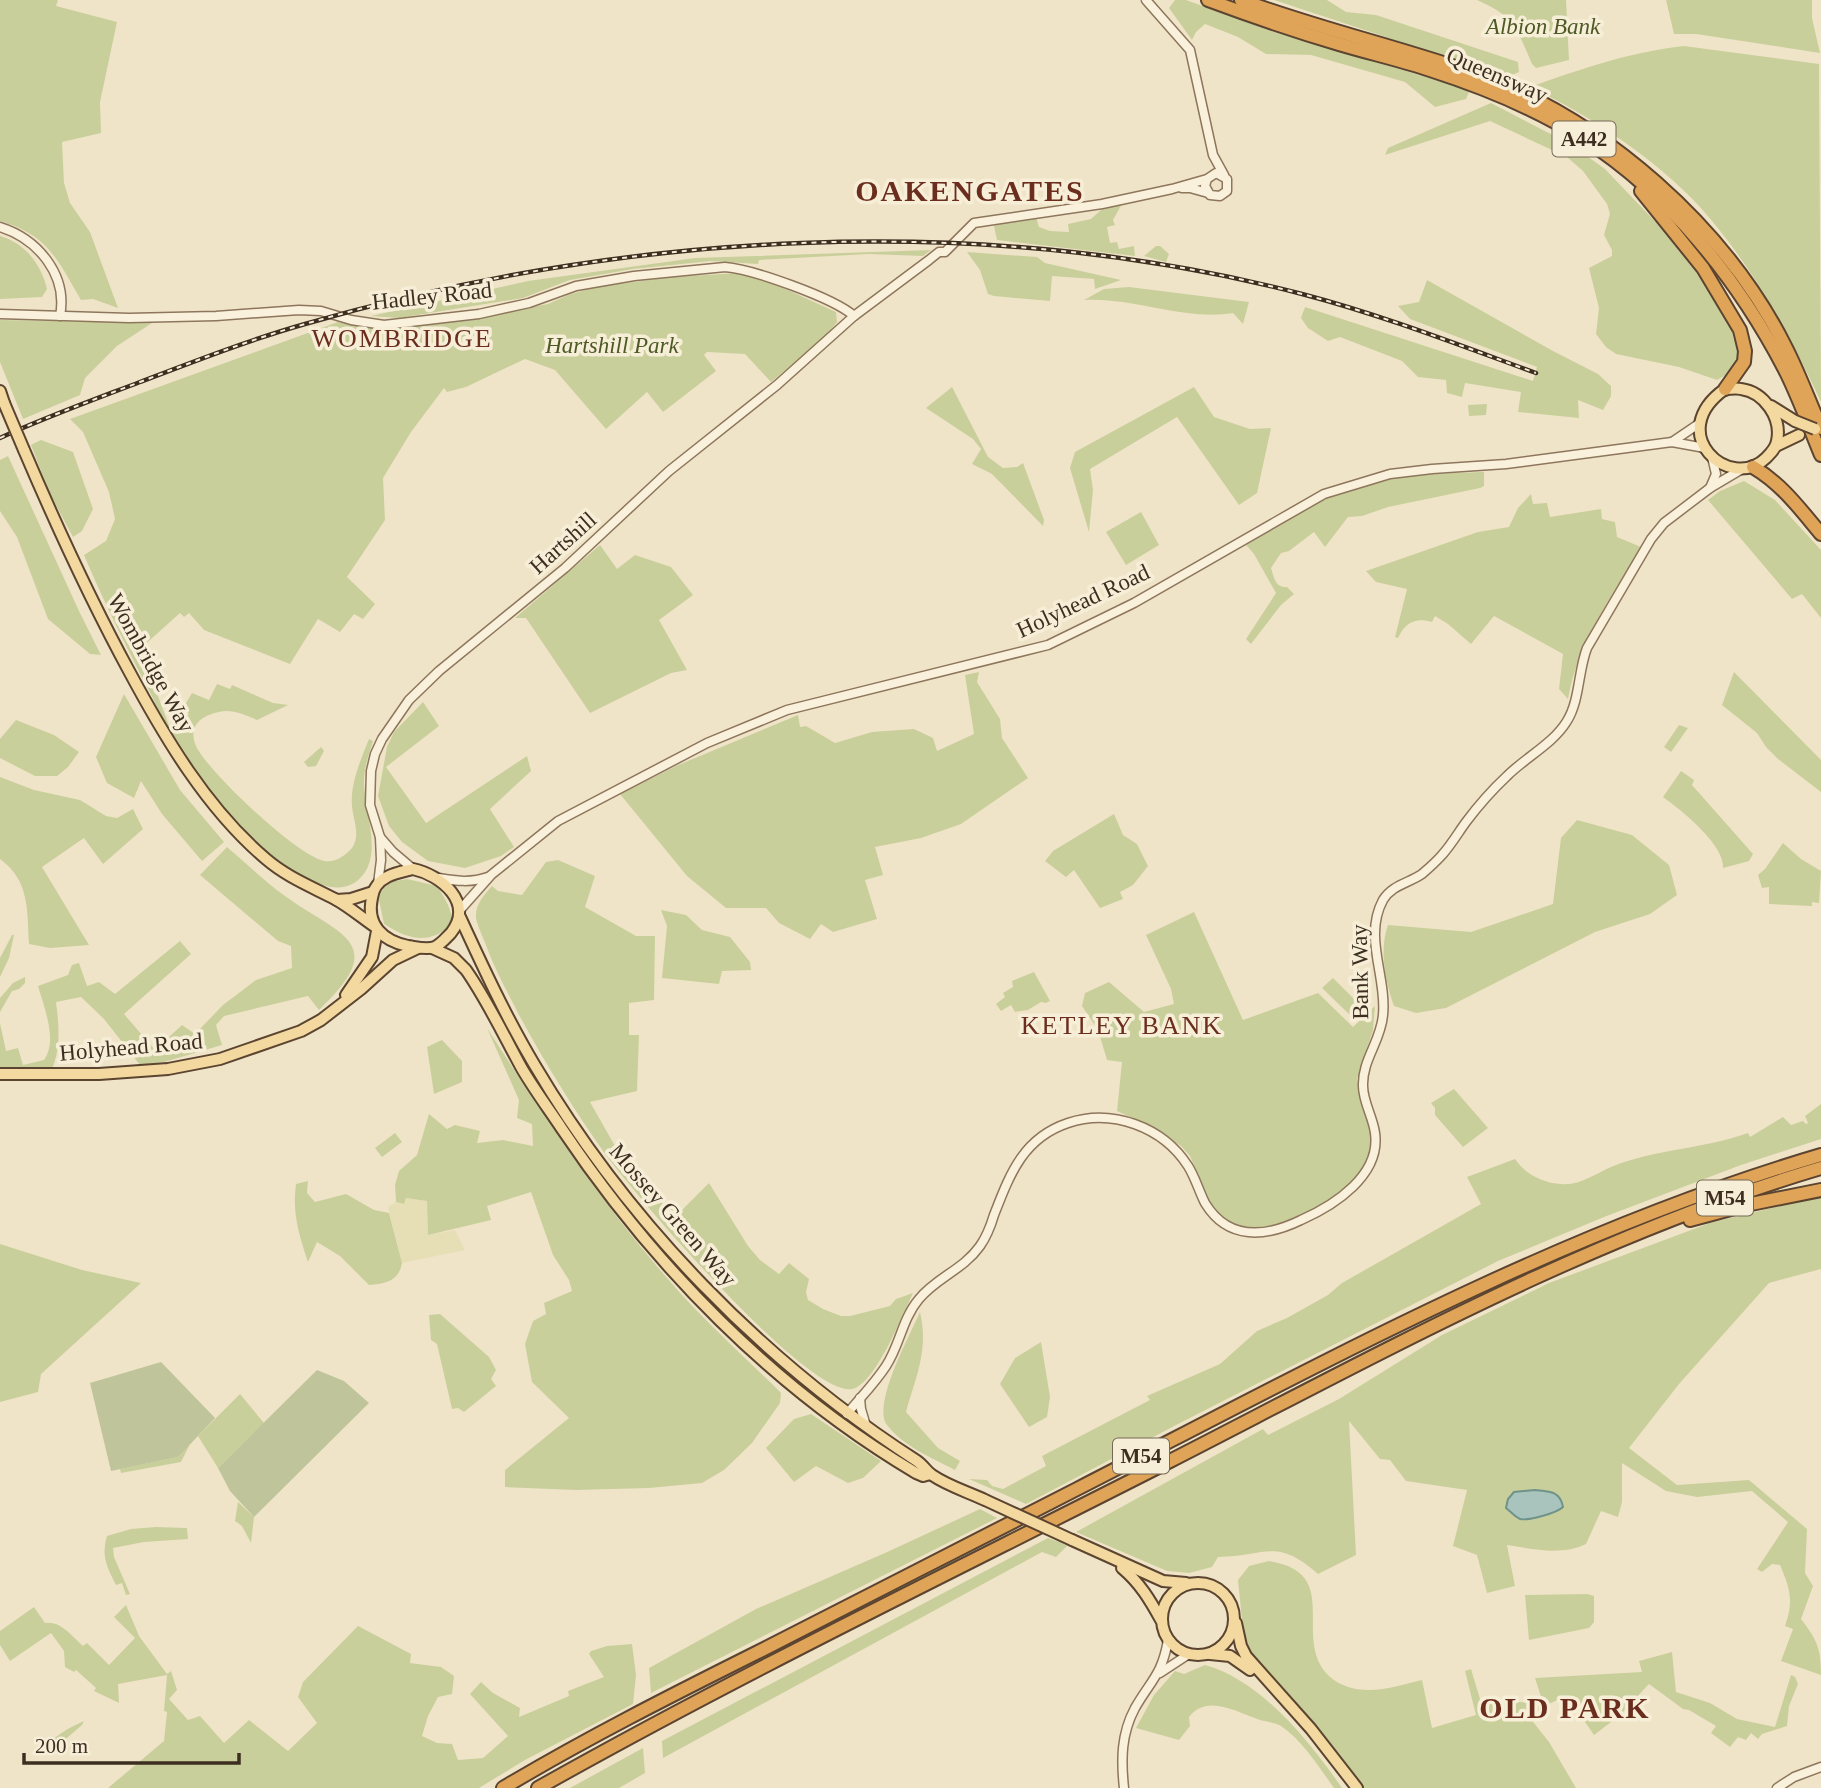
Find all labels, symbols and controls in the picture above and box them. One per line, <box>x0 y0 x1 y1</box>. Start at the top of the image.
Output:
park label: Albion Bank <box>1484 14 1601 39</box>
street label: Queensway <box>1443 43 1552 108</box>
road number: A442 <box>1552 122 1616 156</box>
district label: OAKENGATES <box>855 174 1085 207</box>
street label: Hadley Road <box>371 277 494 315</box>
district label: WOMBRIDGE <box>311 324 493 353</box>
park label: Hartshill Park <box>544 333 680 358</box>
street label: Hartshill <box>525 507 601 579</box>
street label: Holyhead Road <box>1013 559 1154 643</box>
street label: Wombridge Way <box>103 589 200 737</box>
street label: Bank Way <box>1347 924 1373 1020</box>
district label: KETLEY BANK <box>1021 1011 1223 1040</box>
street label: Holyhead Road <box>58 1028 204 1066</box>
street label: Mossey Green Way <box>604 1139 742 1292</box>
road number: M54 <box>1697 1180 1753 1216</box>
road number: M54 <box>1113 1438 1169 1474</box>
district label: OLD PARK <box>1479 1691 1651 1724</box>
scale bar <box>24 1722 240 1766</box>
text: 200 m <box>35 1734 88 1758</box>

